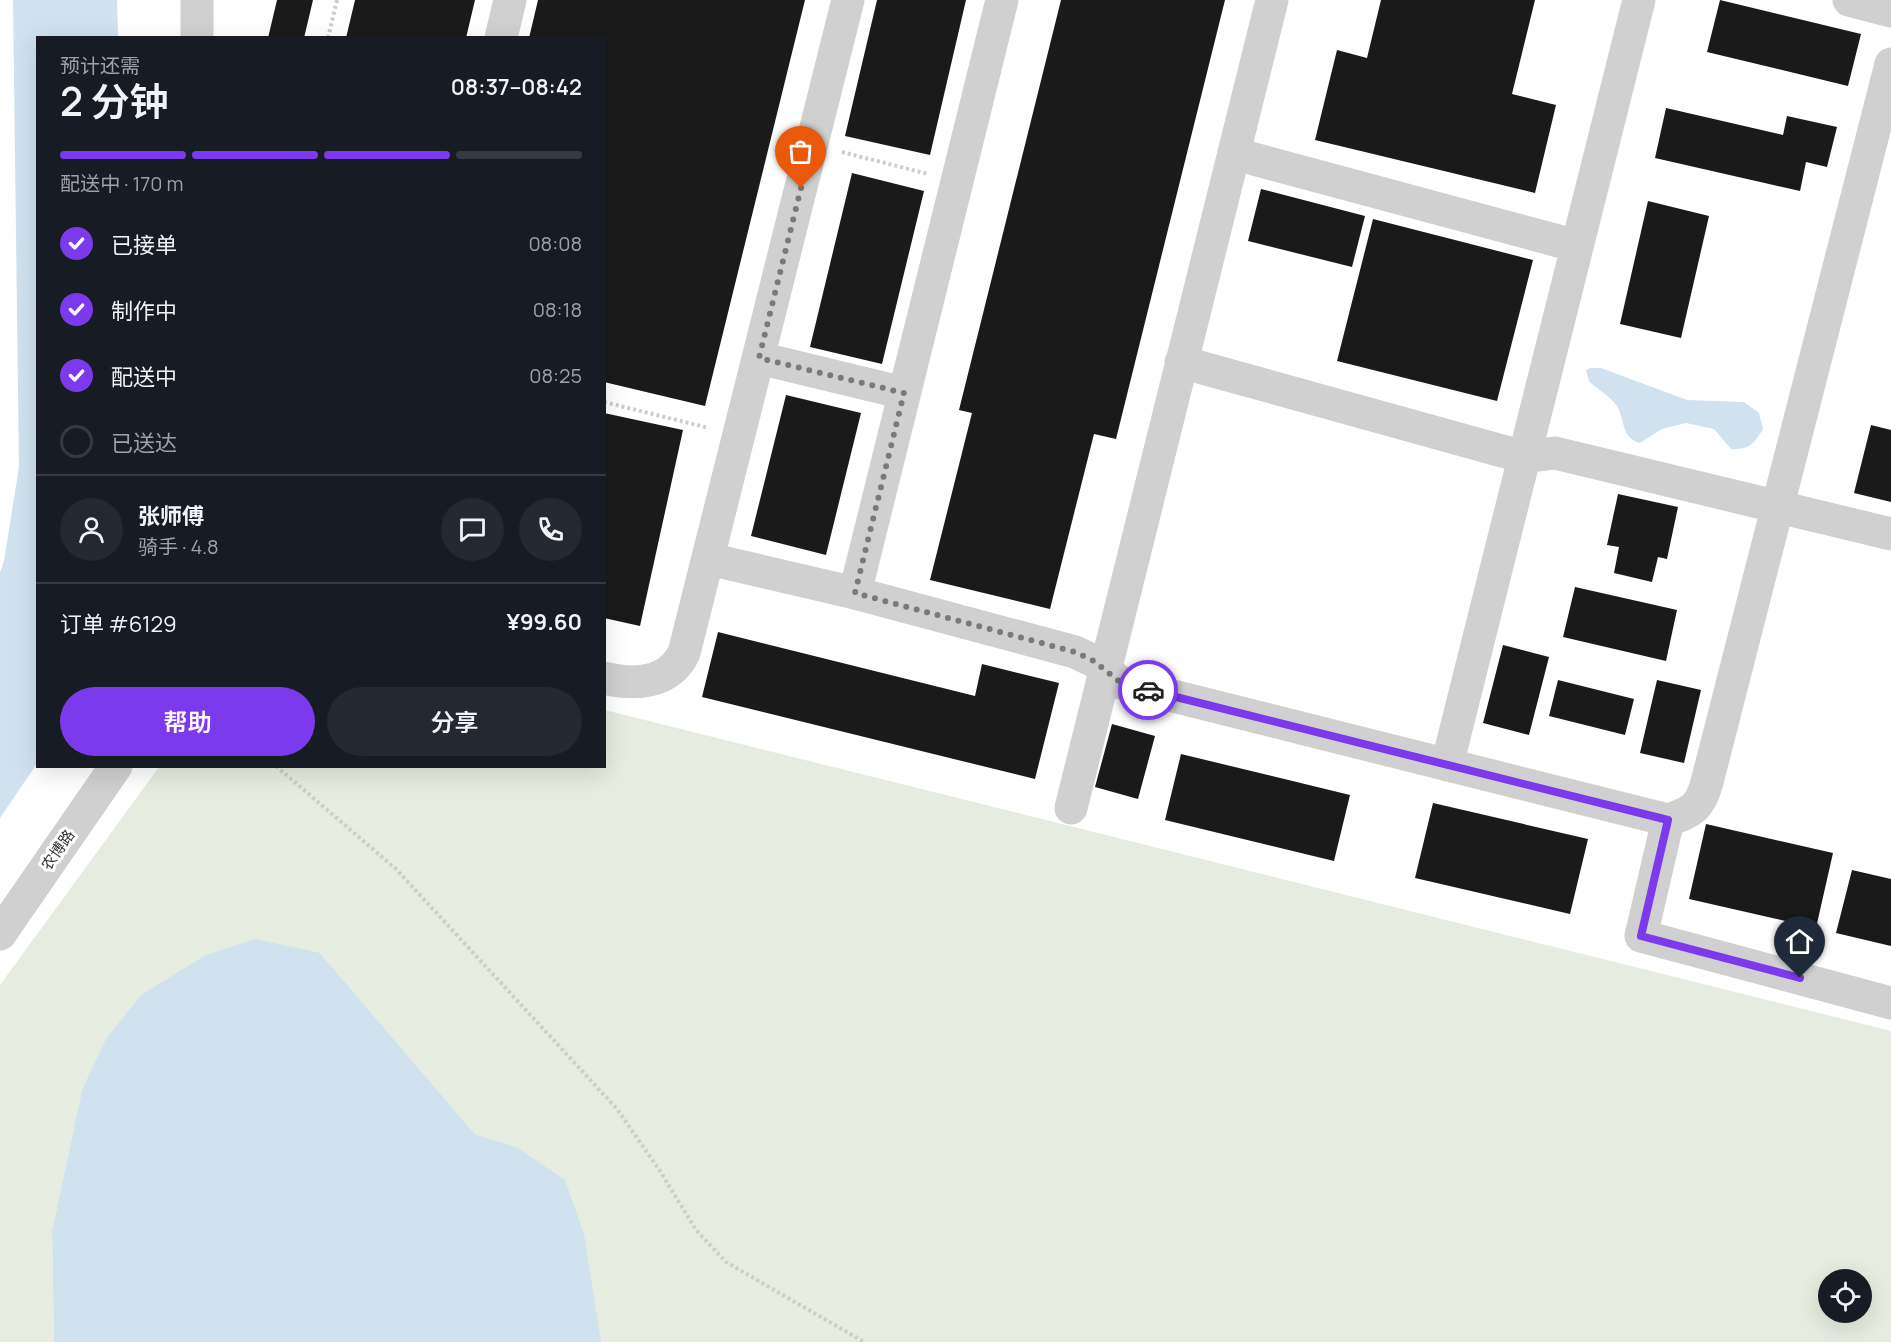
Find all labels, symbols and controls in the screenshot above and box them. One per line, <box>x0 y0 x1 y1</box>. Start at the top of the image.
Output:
text: 预计还需 <box>60 52 140 79</box>
text: 08:37–08:42 <box>451 72 582 102</box>
text: 2 分钟 <box>60 74 169 128</box>
pin <box>775 126 826 188</box>
icon: bag <box>784 135 817 168</box>
text: 配送中 · 170 m <box>60 170 184 197</box>
icon: check <box>60 227 93 260</box>
text: 已接单 <box>111 230 177 260</box>
text: 08:08 <box>528 230 582 257</box>
icon: check <box>60 293 93 326</box>
text: 制作中 <box>111 296 177 326</box>
text: 08:18 <box>533 296 582 323</box>
icon: check <box>60 359 93 392</box>
text: 配送中 <box>111 362 177 392</box>
text: 08:25 <box>529 362 582 389</box>
text: 已送达 <box>111 428 177 458</box>
button: person <box>60 498 123 561</box>
button: chat <box>441 498 504 561</box>
button: phone <box>519 498 582 561</box>
text: 张师傅 <box>138 501 204 531</box>
text: 骑手 · 4.8 <box>138 533 219 560</box>
text: ¥99.60 <box>506 607 582 637</box>
text: 订单 #6129 <box>60 609 177 639</box>
courier <box>1118 660 1178 720</box>
icon: car <box>1132 674 1165 707</box>
button: 帮助 <box>60 687 315 756</box>
button: 分享 <box>327 687 582 756</box>
street label: 农博路 <box>36 825 79 874</box>
pin <box>1774 916 1825 978</box>
icon: home <box>1783 925 1816 958</box>
map controls <box>1818 1269 1872 1323</box>
button: locate <box>1818 1269 1872 1323</box>

